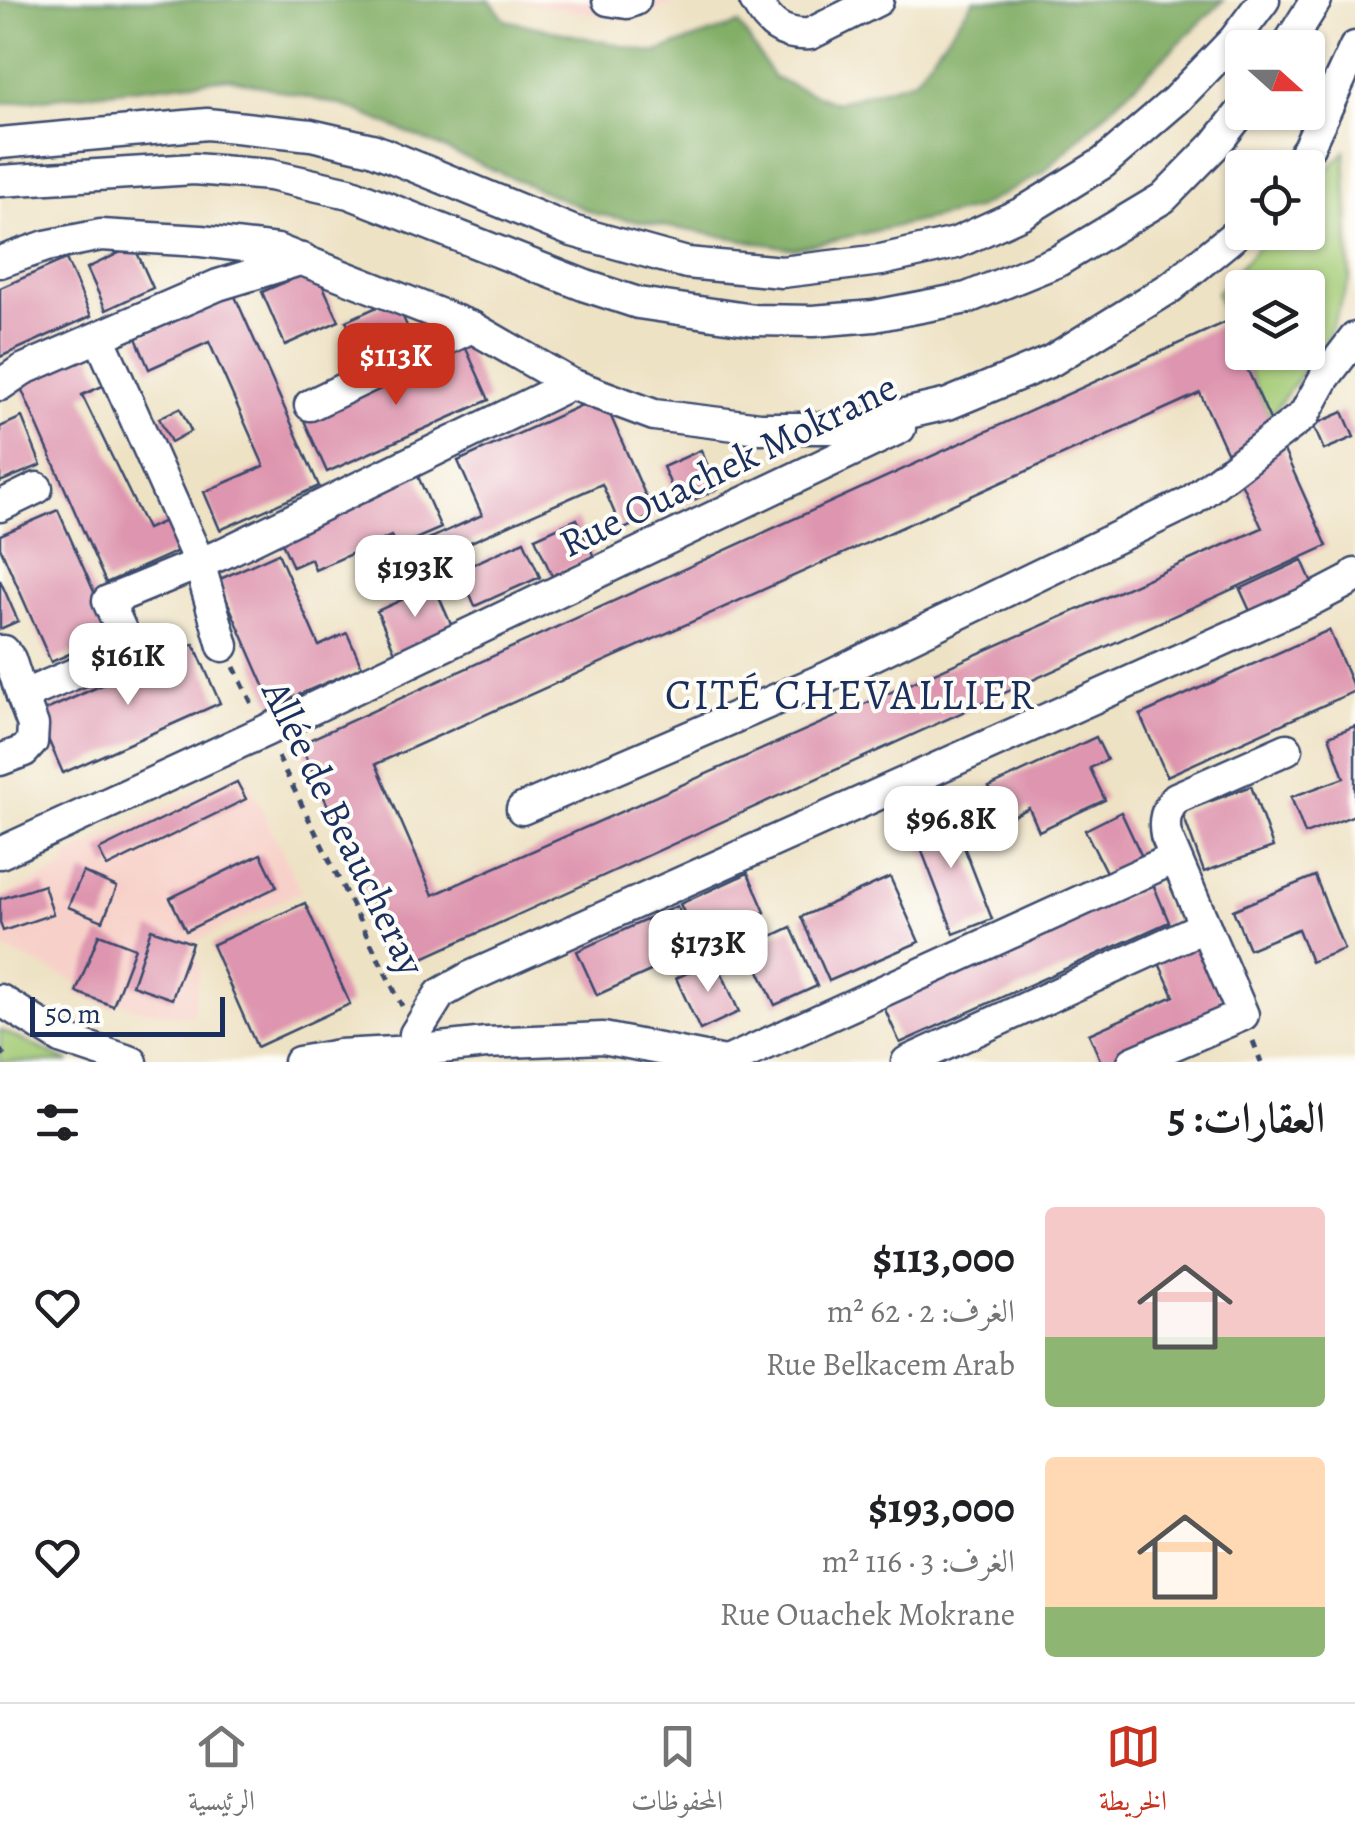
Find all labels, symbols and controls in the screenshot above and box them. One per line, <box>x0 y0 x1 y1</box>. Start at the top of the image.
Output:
north arrow <box>1225 30 1325 130</box>
map controls <box>1225 30 1325 370</box>
button: locate <box>1225 150 1325 250</box>
button: layers <box>1225 270 1325 370</box>
pin: $113K <box>326 323 466 408</box>
text: $113K <box>360 333 432 377</box>
street label: Rue Ouachek Mokrane <box>550 359 906 571</box>
pin: $193K <box>345 535 485 620</box>
text: $193K <box>377 545 453 589</box>
pin: $161K <box>58 623 198 708</box>
text: $161K <box>91 633 165 677</box>
district label: CITÉ CHEVALLIER <box>665 666 1037 723</box>
street label: Allée de Beaucheray <box>248 670 440 986</box>
pin: $96.8K <box>870 786 1032 871</box>
text: $96.8K <box>906 796 996 840</box>
pin: $173K <box>638 910 778 995</box>
text: $173K <box>671 920 745 964</box>
scale bar <box>30 992 225 1036</box>
text: 50 m <box>45 995 101 1033</box>
text: العقارات: 5 <box>1168 1089 1325 1146</box>
icon: filters <box>30 1095 85 1150</box>
text: $113,000 <box>873 1229 1015 1286</box>
icon: home <box>1125 1247 1245 1367</box>
icon: heart <box>30 1280 85 1335</box>
text: الغرف: 2 · 62 m² <box>827 1289 1015 1333</box>
text: Rue Belkacem Arab <box>766 1342 1015 1386</box>
text: $193,000 <box>868 1479 1015 1536</box>
icon: home <box>1125 1497 1245 1617</box>
icon: heart <box>30 1530 85 1585</box>
text: الغرف: 3 · 116 m² <box>822 1539 1015 1583</box>
text: Rue Ouachek Mokrane <box>720 1592 1015 1636</box>
tab: الرئيسية <box>188 1719 255 1828</box>
tab: المحفوظات <box>631 1719 723 1828</box>
tab: الخريطة <box>1099 1719 1167 1828</box>

